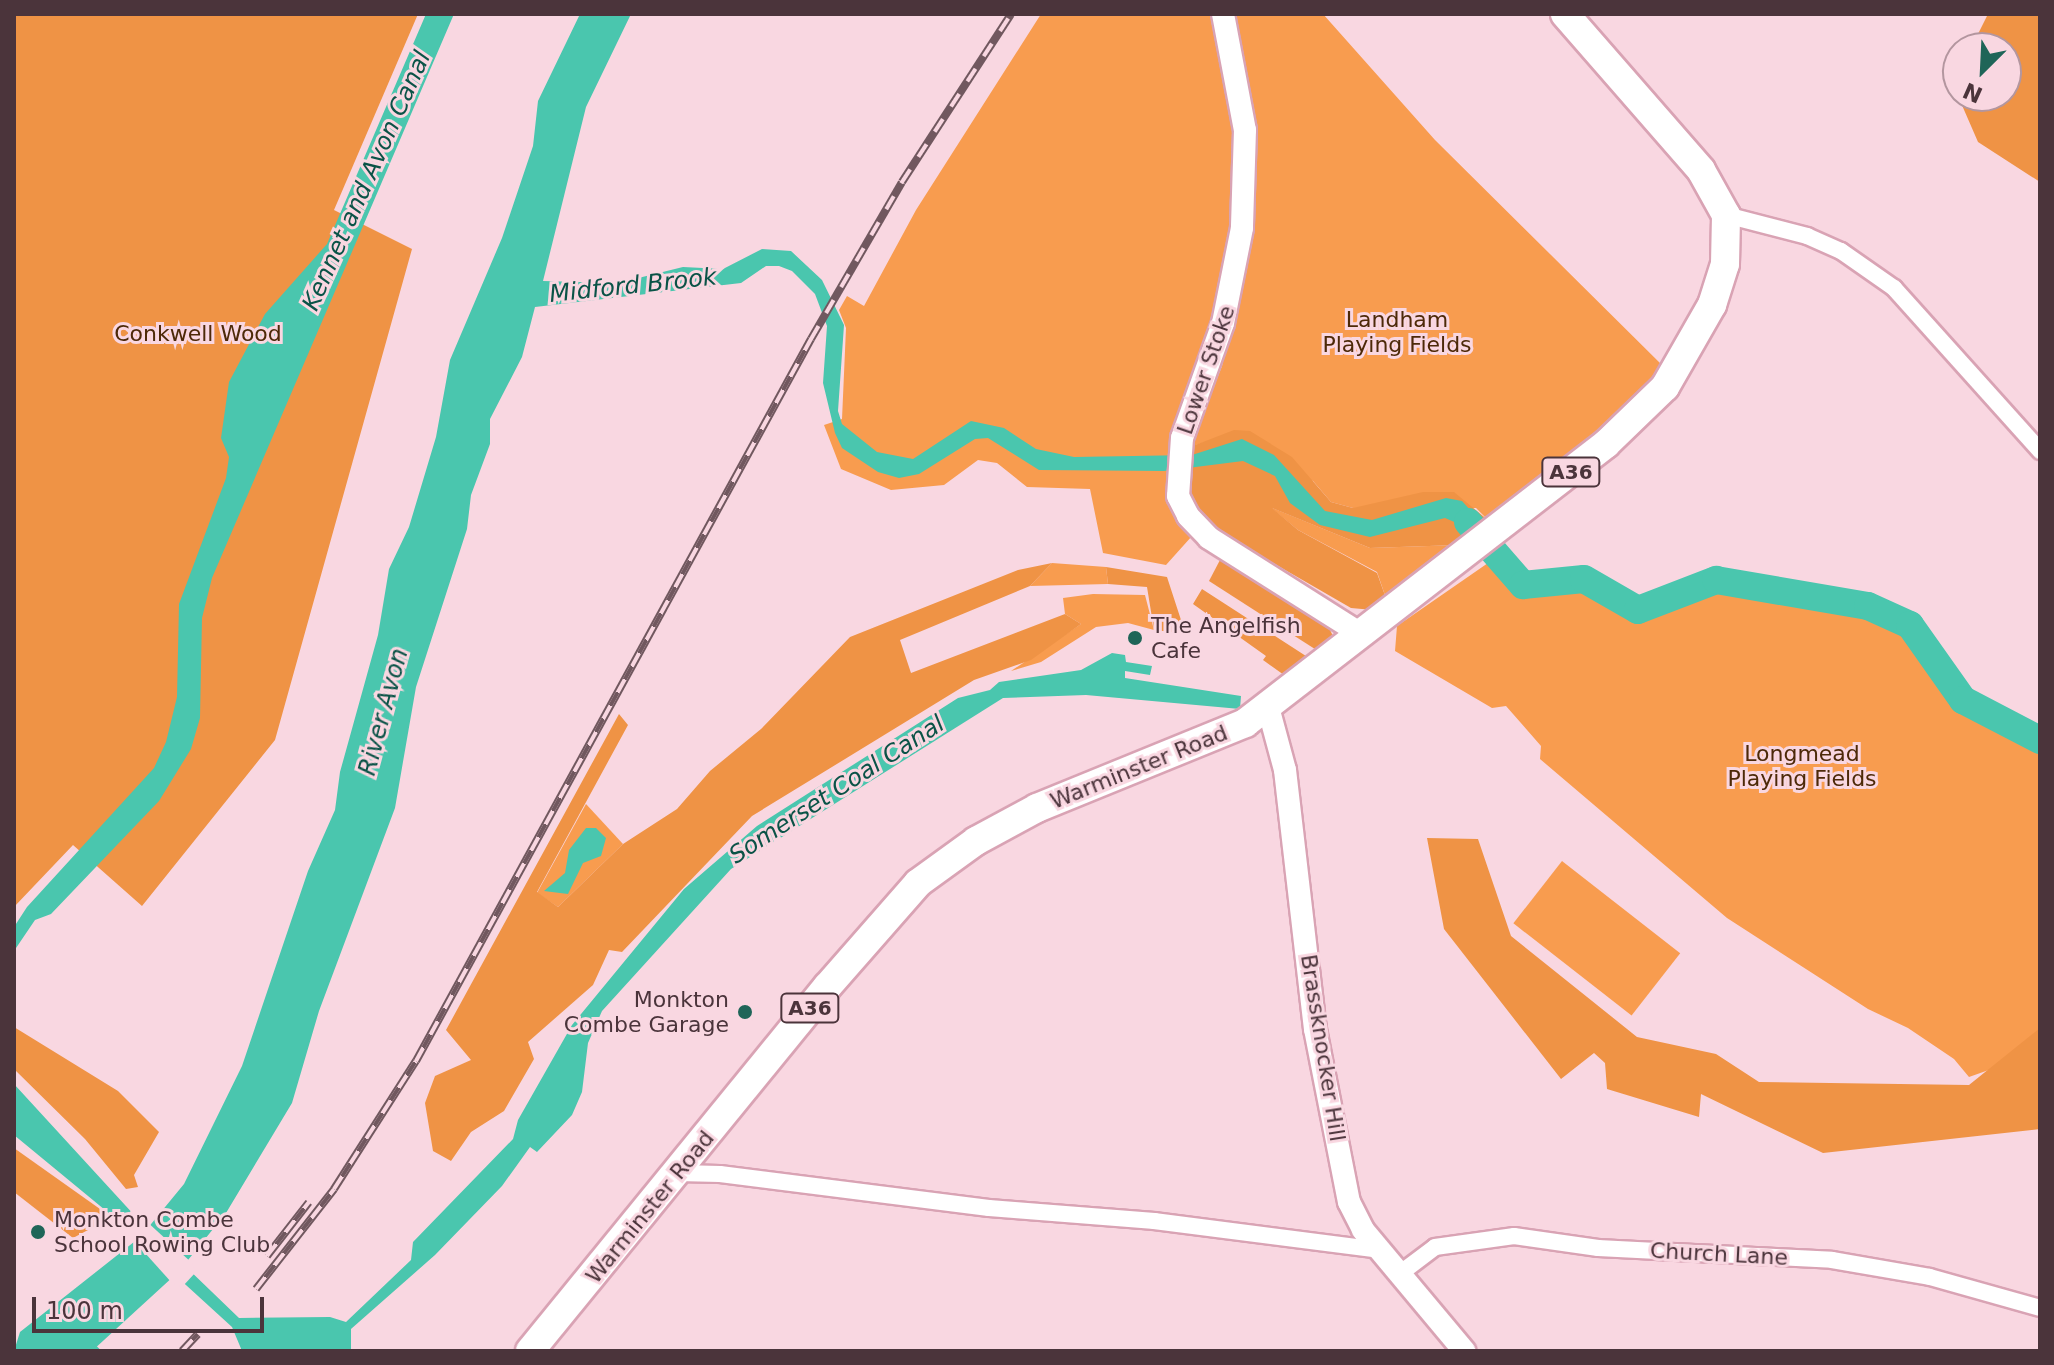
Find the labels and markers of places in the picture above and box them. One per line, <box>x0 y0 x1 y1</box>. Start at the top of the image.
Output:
place label: The Angelfish Cafe <box>1151 612 1301 664</box>
marker: The Angelfish Cafe <box>1126 629 1144 647</box>
place label: Monkton Combe Garage <box>564 986 729 1038</box>
marker: Monkton Combe Garage <box>736 1003 754 1021</box>
place label: Monkton Combe School Rowing Club <box>54 1206 270 1258</box>
marker: Monkton Combe School Rowing Club <box>29 1223 47 1241</box>

